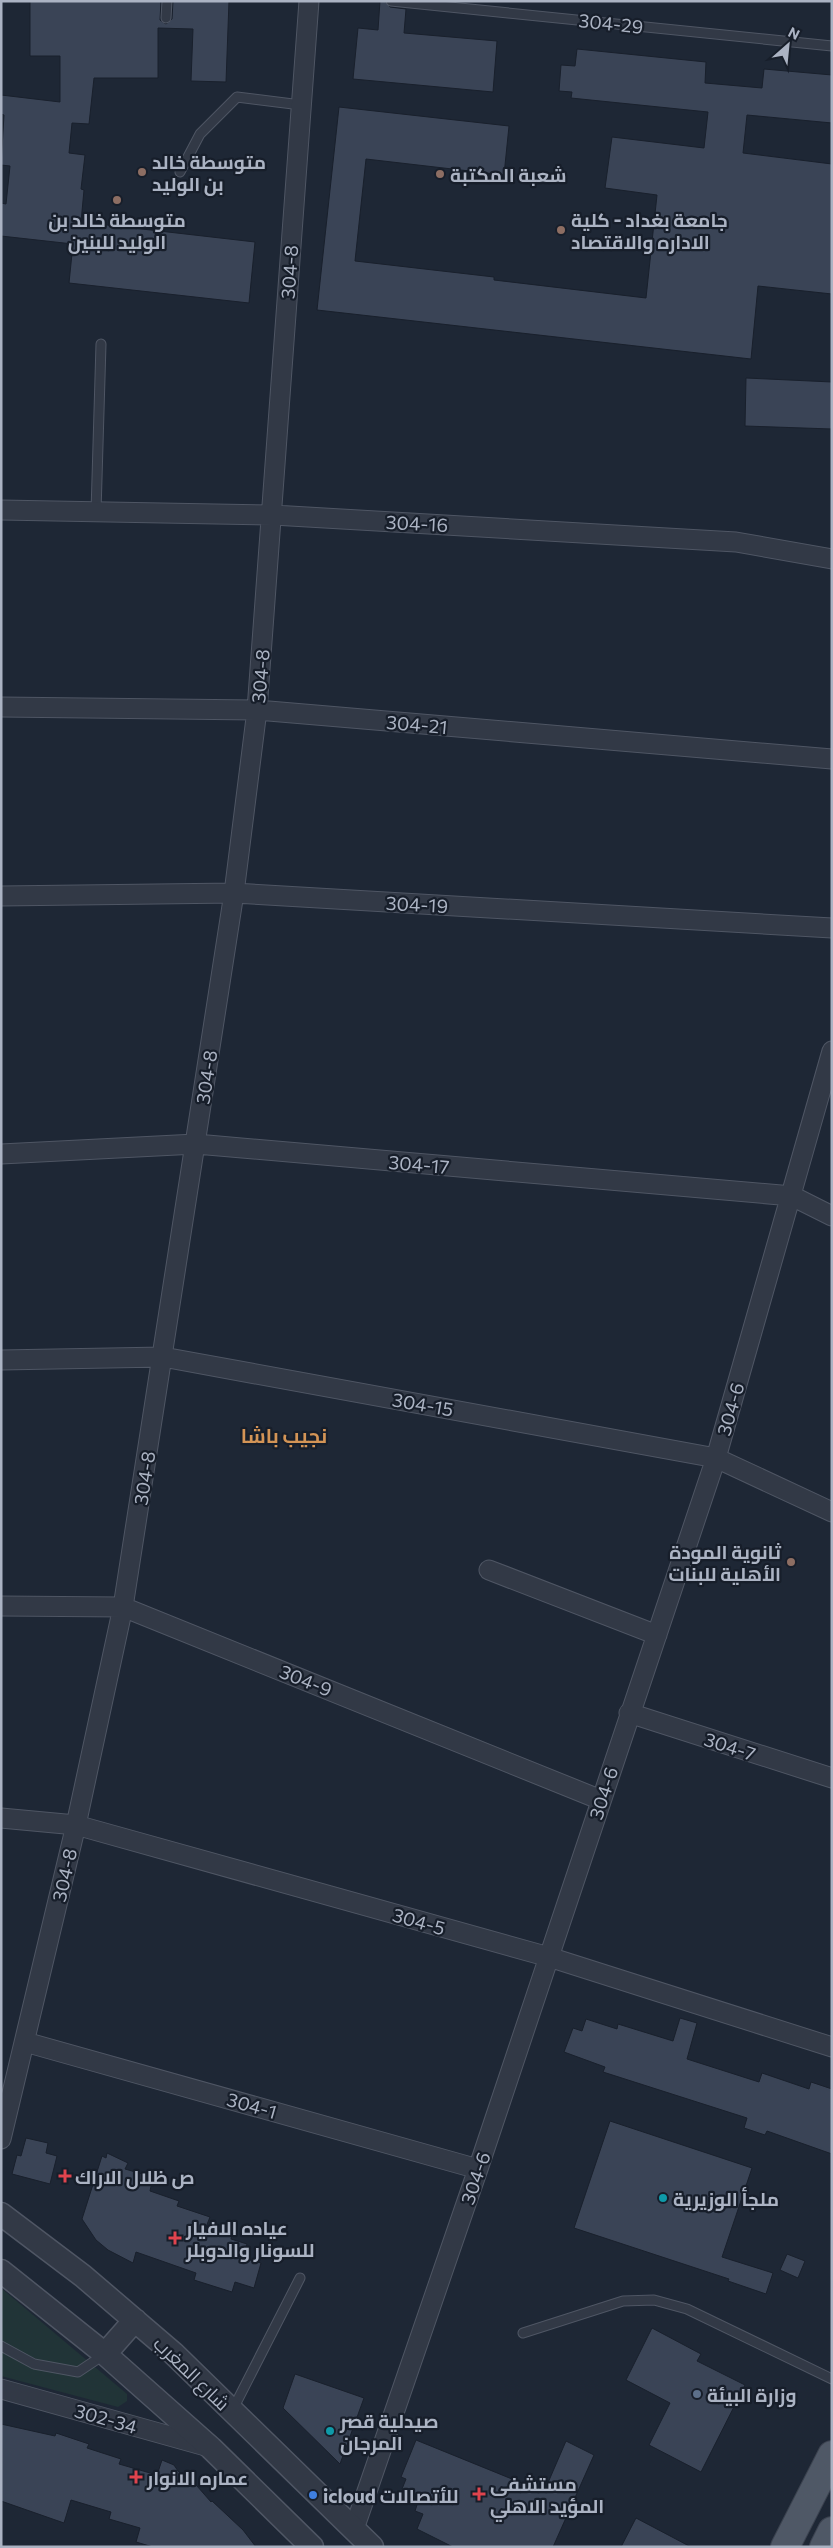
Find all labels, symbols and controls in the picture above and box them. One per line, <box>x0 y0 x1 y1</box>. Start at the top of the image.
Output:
street label: 304-29 <box>578 8 644 38</box>
north arrow <box>763 20 813 70</box>
text: N <box>786 23 803 43</box>
place label: متوسطة خالد بن الوليد <box>152 150 266 196</box>
place label: شعبة المكتبة <box>450 163 567 186</box>
marker: متوسطة خالد بن الوليد <box>136 166 148 178</box>
marker: شعبة المكتبة <box>434 168 446 180</box>
marker: متوسطة خالد بن الوليد للبنين <box>111 194 123 206</box>
place label: متوسطة خالد بن الوليد للبنين <box>48 208 186 254</box>
place label: جامعة بغداد - كلية الاداره والاقتصاد <box>571 208 728 254</box>
marker: جامعة بغداد - كلية الاداره والاقتصاد <box>555 224 567 236</box>
street label: 304-8 <box>276 244 302 300</box>
street label: 304-16 <box>385 510 449 536</box>
street label: 304-8 <box>246 648 274 704</box>
street label: 304-21 <box>385 710 449 738</box>
street label: 304-19 <box>385 891 449 917</box>
street label: 304-8 <box>190 1048 222 1106</box>
street label: 304-17 <box>388 1150 450 1178</box>
street label: 304-6 <box>711 1380 749 1438</box>
street label: 304-15 <box>391 1387 455 1421</box>
district label: نجيب باشا <box>241 1423 327 1448</box>
street label: 304-8 <box>128 1449 160 1507</box>
place label: ثانوية المودة الأهلية للبنات <box>669 1540 782 1585</box>
marker: ثانوية المودة الأهلية للبنات <box>785 1556 797 1568</box>
street label: 304-9 <box>277 1659 335 1701</box>
street label: 304-7 <box>701 1727 759 1765</box>
street label: 304-6 <box>584 1764 622 1822</box>
street label: 304-8 <box>47 1846 81 1904</box>
street label: 304-5 <box>390 1903 448 1939</box>
street label: 304-1 <box>224 2087 280 2123</box>
street label: 304-6 <box>455 2149 495 2207</box>
place label: ص ظلال الاراك <box>75 2165 195 2190</box>
marker: ص ظلال الاراك <box>59 2170 71 2182</box>
place label: ملجأ الوزيرية <box>673 2186 779 2212</box>
marker: ملجأ الوزيرية <box>657 2192 669 2204</box>
place label: عياده الافيار للسونار والدوبلر <box>185 2216 315 2262</box>
marker: عياده الافيار للسونار والدوبلر <box>168 2231 182 2245</box>
street label: شارع المغرب <box>147 2331 235 2417</box>
place label: وزارة البيئة <box>707 2383 797 2408</box>
marker: وزارة البيئة <box>691 2388 703 2400</box>
street label: 302-34 <box>72 2398 140 2438</box>
place label: صيدلية قصر المرجان <box>339 2409 438 2455</box>
marker: صيدلية قصر المرجان <box>324 2425 336 2437</box>
place label: عماره الانوار <box>146 2466 248 2490</box>
marker: عماره الانوار <box>129 2470 143 2484</box>
place label: مستشفى المؤيد الاهلي <box>490 2472 604 2522</box>
place label: icloud للأتصالات <box>323 2484 459 2507</box>
marker: مستشفى المؤيد الاهلي <box>472 2487 486 2501</box>
marker: icloud للأتصالات <box>307 2489 319 2501</box>

